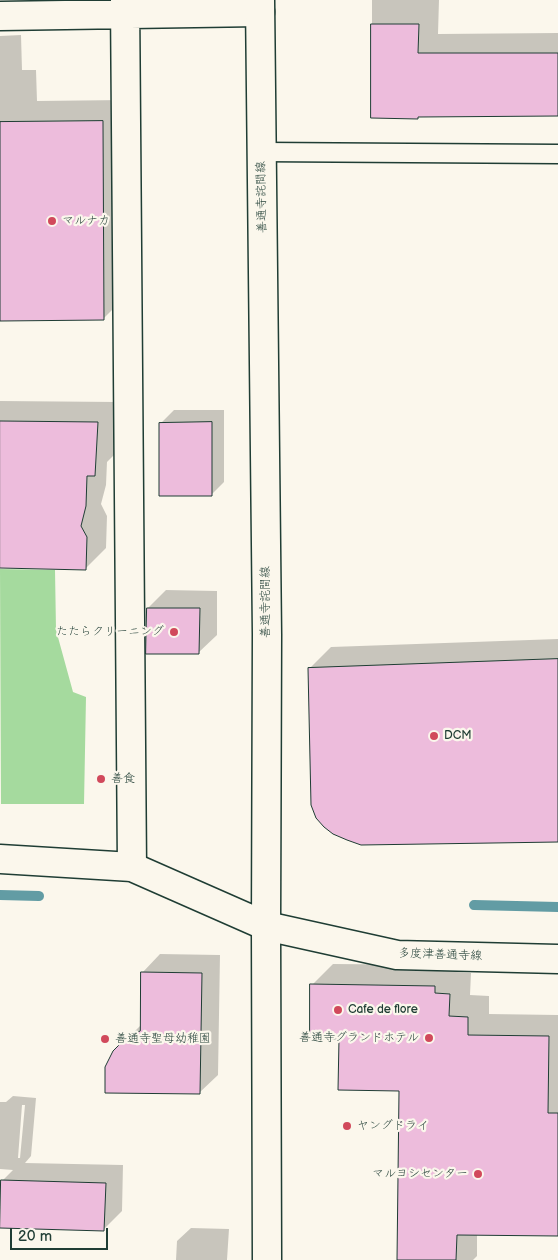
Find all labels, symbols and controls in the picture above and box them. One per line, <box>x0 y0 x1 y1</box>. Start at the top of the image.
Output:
street label: 善通寺詫間線 <box>254 161 270 233</box>
place label: マルナカ <box>62 214 110 228</box>
marker: マルナカ <box>46 215 58 227</box>
street label: 善通寺詫間線 <box>259 566 273 638</box>
place label: たたらクリーニング <box>56 625 164 639</box>
marker: たたらクリーニング <box>168 626 180 638</box>
place label: DCM <box>444 729 472 743</box>
marker: DCM <box>428 730 440 742</box>
place label: 善食 <box>111 772 135 786</box>
marker: 善食 <box>95 773 107 785</box>
street label: 多度津善通寺線 <box>398 946 482 964</box>
place label: Cafe de flore <box>348 1003 418 1017</box>
marker: Cafe de flore <box>332 1004 344 1016</box>
place label: 善通寺グランドホテル <box>299 1031 419 1045</box>
place label: 善通寺聖母幼稚園 <box>115 1032 211 1046</box>
marker: 善通寺グランドホテル <box>423 1032 435 1044</box>
marker: 善通寺聖母幼稚園 <box>99 1033 111 1045</box>
place label: ヤングドライ <box>357 1119 429 1133</box>
marker: ヤングドライ <box>341 1120 353 1132</box>
place label: マルヨシセンター <box>372 1167 468 1181</box>
marker: マルヨシセンター <box>472 1168 484 1180</box>
scale bar <box>12 1218 110 1250</box>
text: 20 m <box>18 1227 52 1246</box>

